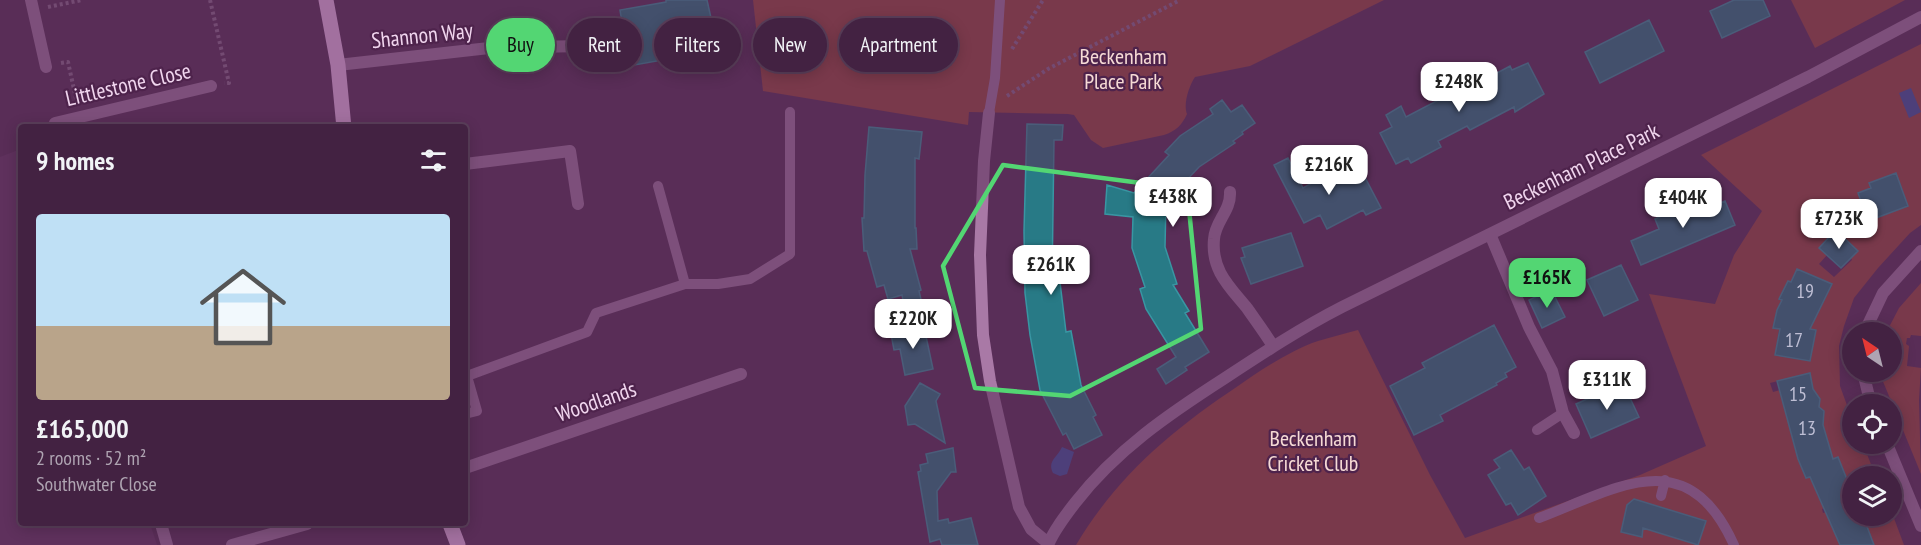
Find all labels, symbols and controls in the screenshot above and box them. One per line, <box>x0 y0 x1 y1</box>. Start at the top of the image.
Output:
street label: Shannon Way <box>370 16 475 54</box>
chip: Buy <box>486 18 555 72</box>
chip: Rent <box>567 18 642 72</box>
chip: Filters <box>654 18 741 72</box>
chip: New <box>753 18 827 72</box>
chip: Apartment <box>839 18 958 72</box>
park label: Beckenham Place Park <box>1080 42 1166 95</box>
street label: Littlestone Close <box>63 56 193 112</box>
pin: £248K <box>1417 62 1501 113</box>
text: £248K <box>1435 68 1483 94</box>
street label: Beckenham Place Park <box>1499 116 1664 216</box>
text: 9 homes <box>36 144 114 177</box>
icon: filters <box>417 144 450 177</box>
pin: £216K <box>1287 145 1371 196</box>
text: £216K <box>1305 151 1353 177</box>
pin: £438K <box>1131 177 1215 228</box>
pin: £404K <box>1641 178 1725 229</box>
text: £438K <box>1149 183 1197 209</box>
text: £404K <box>1659 184 1707 210</box>
pin: £723K <box>1797 199 1881 250</box>
text: £723K <box>1815 205 1863 231</box>
pin: £261K <box>1009 245 1093 296</box>
text: £261K <box>1027 251 1075 277</box>
icon: home <box>189 253 297 361</box>
pin: £165K <box>1505 258 1589 309</box>
text: £165K <box>1523 264 1571 290</box>
house number: 19 <box>1796 278 1814 304</box>
pin: £220K <box>871 299 955 350</box>
text: £220K <box>889 305 937 331</box>
north arrow <box>1842 322 1902 382</box>
map controls <box>1842 322 1902 526</box>
house number: 17 <box>1785 327 1803 353</box>
pin: £311K <box>1565 360 1649 411</box>
text: £311K <box>1583 366 1631 392</box>
street label: Woodlands <box>552 374 640 428</box>
house number: 15 <box>1789 381 1807 407</box>
button: locate <box>1842 394 1902 454</box>
text: £165,000 <box>36 412 129 445</box>
house number: 13 <box>1798 415 1816 441</box>
park label: Beckenham Cricket Club <box>1268 424 1358 477</box>
text: 2 rooms · 52 m² <box>36 445 146 471</box>
button: layers <box>1842 466 1902 526</box>
text: Southwater Close <box>36 471 157 497</box>

